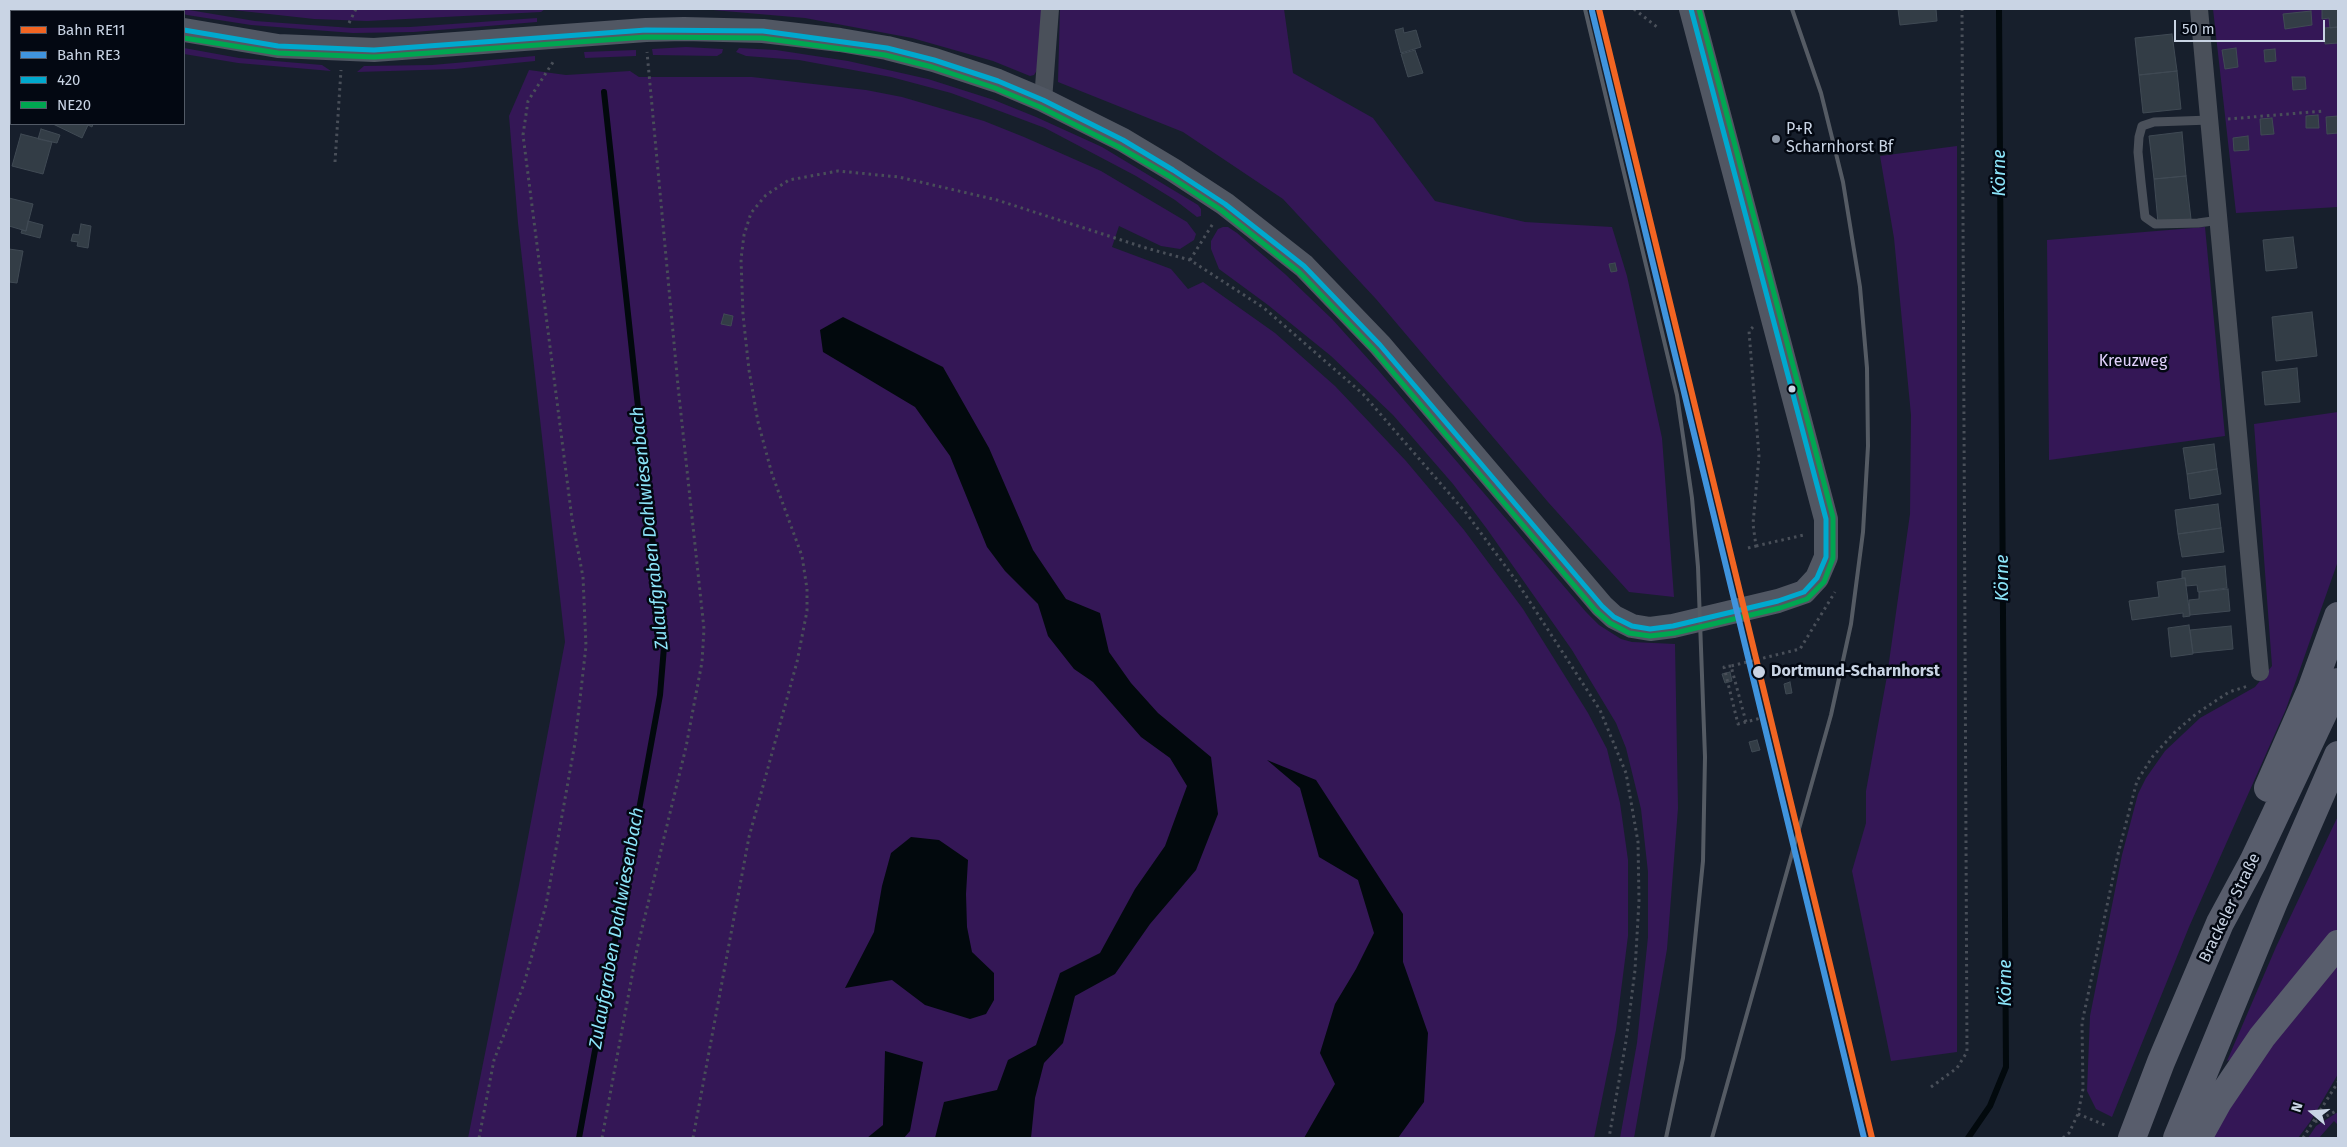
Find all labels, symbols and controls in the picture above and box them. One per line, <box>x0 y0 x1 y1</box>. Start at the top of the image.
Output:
legend <box>10 10 185 125</box>
scale bar <box>2177 10 2328 42</box>
text: 50 m <box>2182 20 2215 38</box>
text: Bahn RE11 <box>57 21 125 39</box>
text: Bahn RE3 <box>57 46 120 64</box>
text: 420 <box>57 71 80 89</box>
text: NE20 <box>57 96 91 114</box>
place label: P+R Scharnhorst Bf <box>1786 120 1893 158</box>
marker: P+R Scharnhorst Bf <box>1770 133 1782 145</box>
water label: Körne <box>1989 149 2011 197</box>
park label: Kreuzweg <box>2099 352 2167 372</box>
unlabelled marker <box>1787 384 1797 394</box>
water label: Zulaufgraben Dahlwiesenbach <box>626 405 674 651</box>
water label: Körne <box>1992 554 2014 602</box>
place label: Dortmund-Scharnhorst <box>1771 662 1940 682</box>
marker: Dortmund-Scharnhorst <box>1751 664 1767 680</box>
water label: Zulaufgraben Dahlwiesenbach <box>585 806 649 1050</box>
street label: Brackeler Straße <box>2195 850 2265 966</box>
water label: Körne <box>1995 959 2017 1007</box>
north arrow <box>2287 1087 2337 1137</box>
text: N <box>2288 1100 2307 1114</box>

